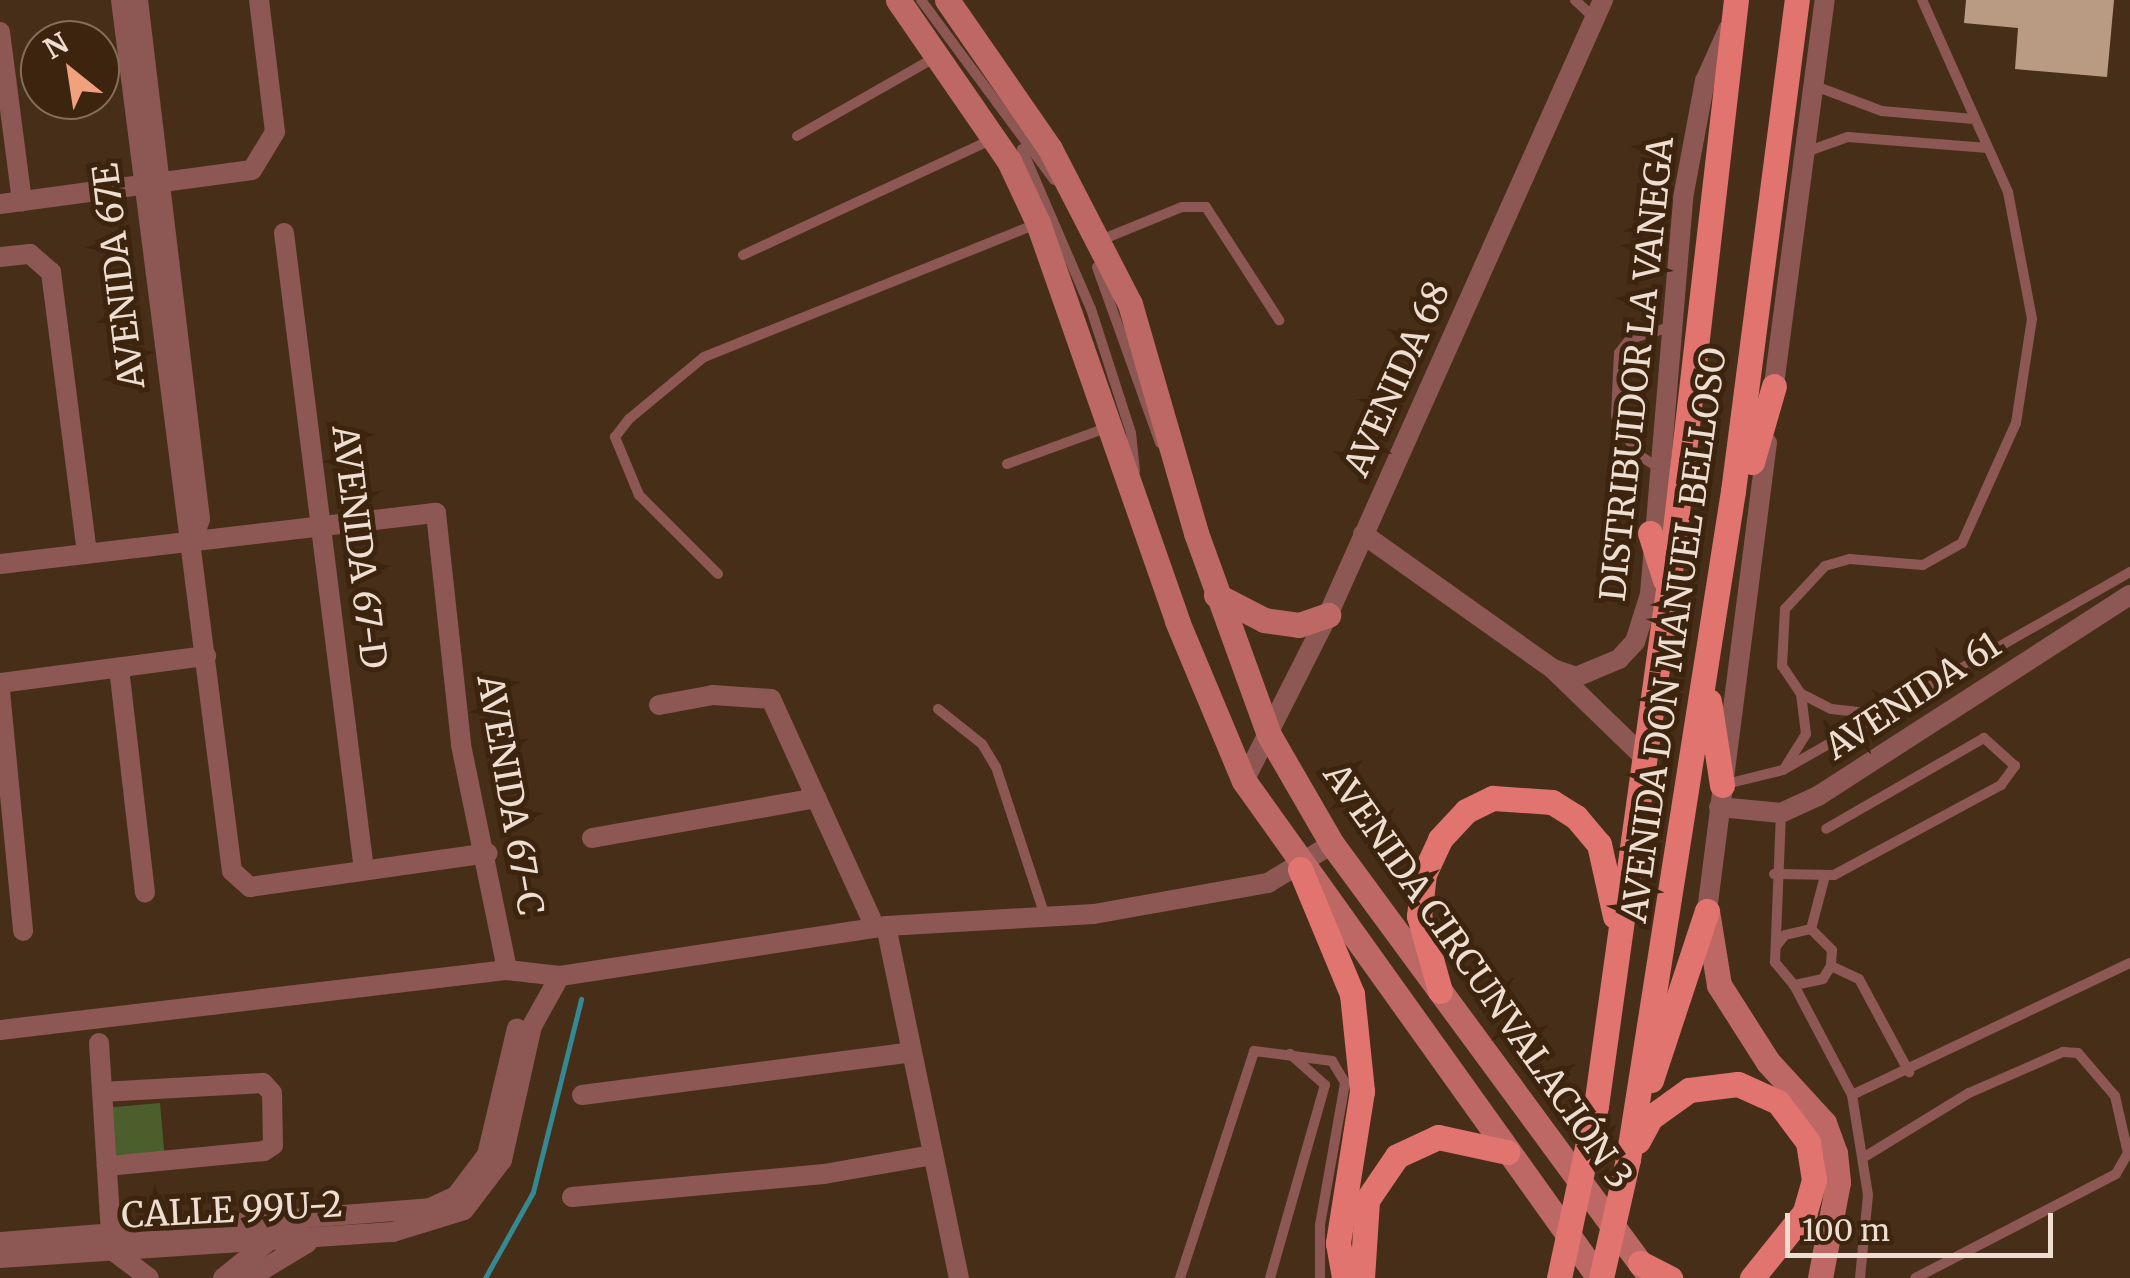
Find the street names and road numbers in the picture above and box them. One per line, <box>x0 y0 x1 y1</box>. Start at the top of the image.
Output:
street label: DISTRIBUIDOR LA VANEGA <box>1592 135 1682 603</box>
street label: AVENIDA 67E <box>84 161 154 391</box>
street label: AVENIDA 68 <box>1336 275 1458 483</box>
street label: AVENIDA DON MANUEL BELLOSO <box>1613 345 1735 925</box>
street label: AVENIDA 67-D <box>323 423 395 671</box>
street label: AVENIDA 61 <box>1817 624 2009 768</box>
street label: AVENIDA 67-C <box>468 672 552 918</box>
street label: AVENIDA CIRCUNVALACIÓN 3 <box>1315 755 1641 1197</box>
street label: CALLE 99U-2 <box>120 1183 344 1237</box>

